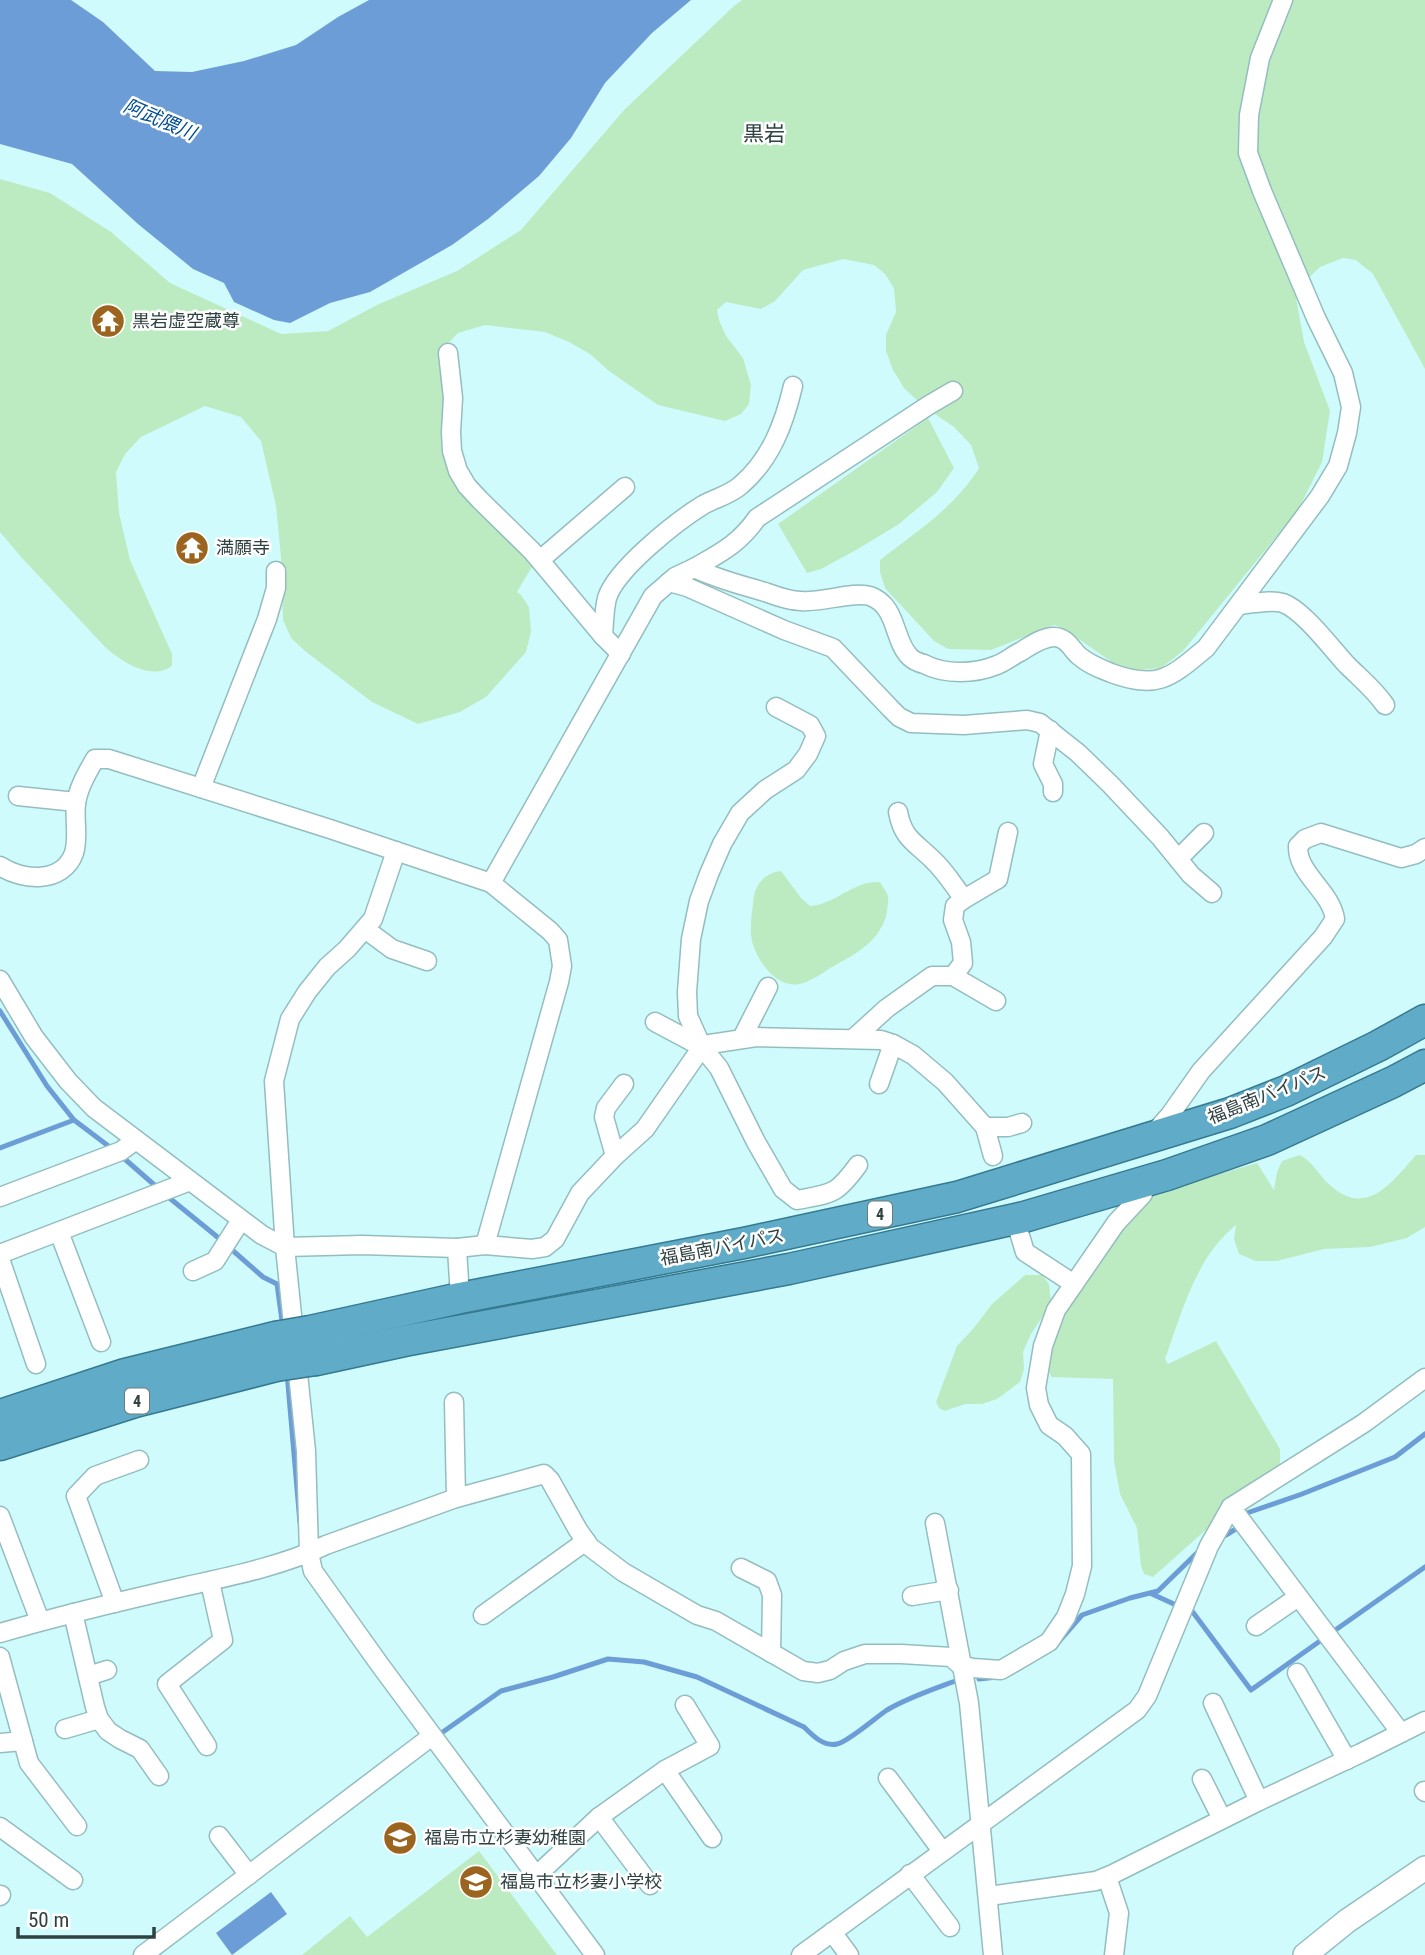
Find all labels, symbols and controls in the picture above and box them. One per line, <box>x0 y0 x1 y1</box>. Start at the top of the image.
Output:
water label: 阿武隈川 <box>120 94 201 146</box>
district label: 黒岩 <box>743 122 785 146</box>
temple icon: 黒岩虚空蔵尊 <box>89 302 127 340</box>
place label: 黒岩虚空蔵尊 <box>132 310 240 331</box>
temple icon: 満願寺 <box>173 529 211 567</box>
place label: 満願寺 <box>216 537 270 558</box>
street label: 福島南バイパス <box>1205 1061 1329 1128</box>
road number: 4 <box>868 1202 892 1226</box>
street label: 福島南バイパス <box>658 1224 786 1269</box>
road number: 4 <box>125 1388 149 1414</box>
school or university icon: 福島市立杉妻幼稚園 <box>381 1819 419 1857</box>
place label: 福島市立杉妻幼稚園 <box>424 1827 586 1848</box>
school or university icon: 福島市立杉妻小学校 <box>457 1863 495 1901</box>
place label: 福島市立杉妻小学校 <box>500 1871 662 1892</box>
scale bar <box>18 1896 154 1940</box>
text: 50 m <box>28 1908 69 1932</box>

